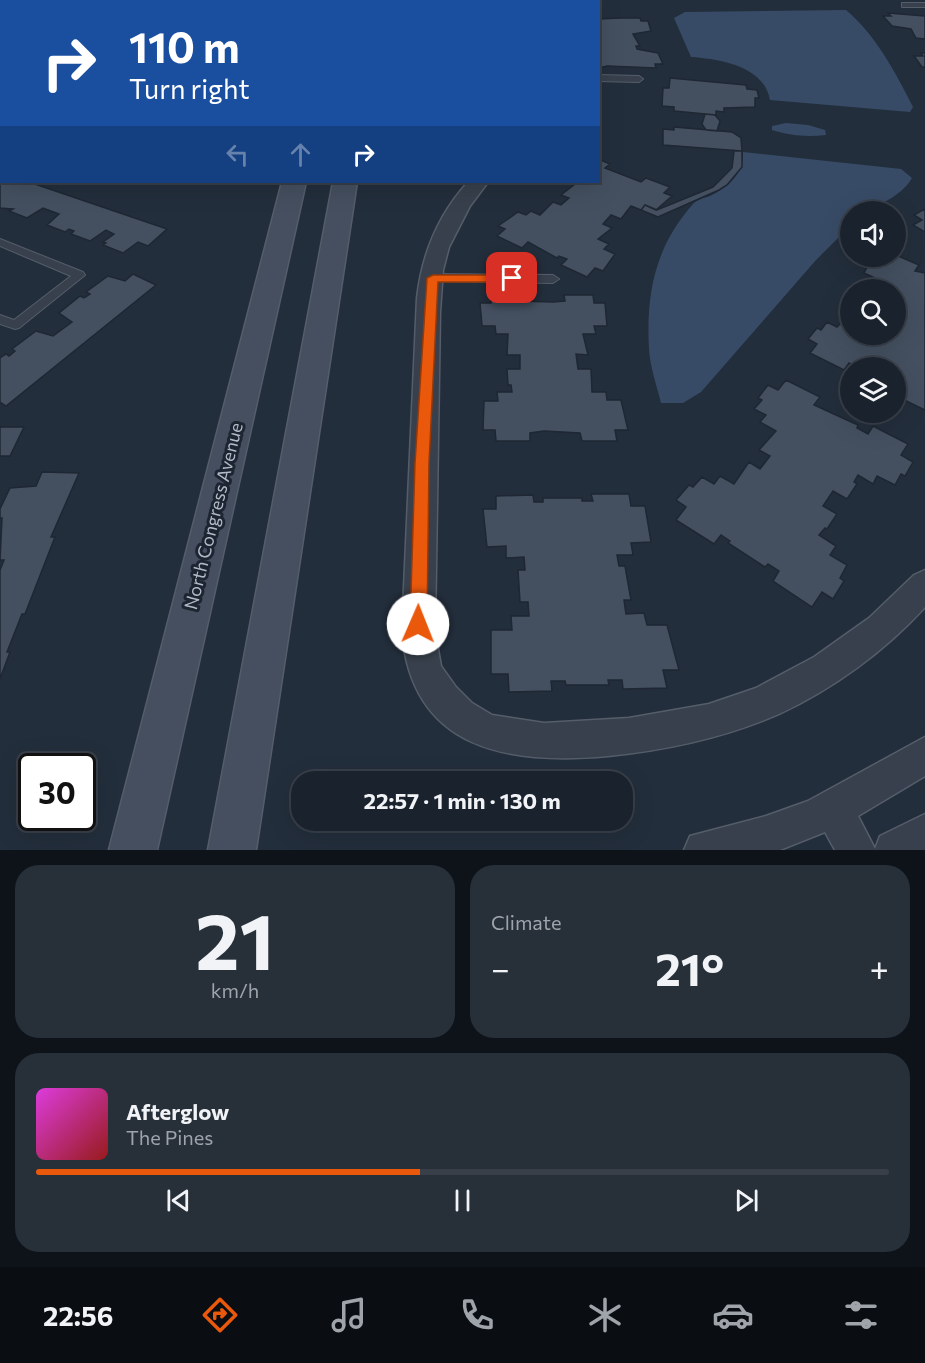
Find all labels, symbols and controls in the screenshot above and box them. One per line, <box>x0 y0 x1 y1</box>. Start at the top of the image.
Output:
text: 110 m <box>129 20 240 72</box>
icon: right <box>30 24 108 102</box>
text: Turn right <box>129 72 249 105</box>
icon: left <box>221 138 254 171</box>
icon: ahead <box>284 138 317 171</box>
icon: right <box>347 138 380 171</box>
map controls <box>840 201 906 423</box>
button: sound <box>840 201 906 267</box>
pin <box>486 252 537 303</box>
icon: arrive <box>495 261 528 294</box>
button: search <box>840 279 906 345</box>
button: layers <box>840 357 906 423</box>
street label: North Congress Avenue <box>179 420 247 612</box>
position arrow <box>386 592 450 656</box>
speed limit sign: 30 <box>18 753 96 831</box>
text: 22:57 · 1 min · 130 m <box>363 787 561 814</box>
text: 21 <box>195 891 275 986</box>
text: Climate <box>491 910 561 934</box>
text: 21° <box>655 940 724 995</box>
text: − <box>491 947 510 988</box>
text: + <box>870 947 889 988</box>
text: km/h <box>211 978 259 1002</box>
text: Afterglow <box>126 1098 229 1125</box>
text: The Pines <box>126 1125 213 1149</box>
icon: previous <box>162 1184 195 1217</box>
icon: pause <box>446 1184 479 1217</box>
icon: next <box>730 1184 763 1217</box>
icon: directions <box>199 1294 241 1336</box>
icon: music <box>328 1294 370 1336</box>
icon: phone <box>456 1294 498 1336</box>
icon: climate <box>584 1294 626 1336</box>
icon: car <box>712 1294 754 1336</box>
icon: filters <box>840 1294 882 1336</box>
text: 22:56 <box>43 1299 113 1332</box>

